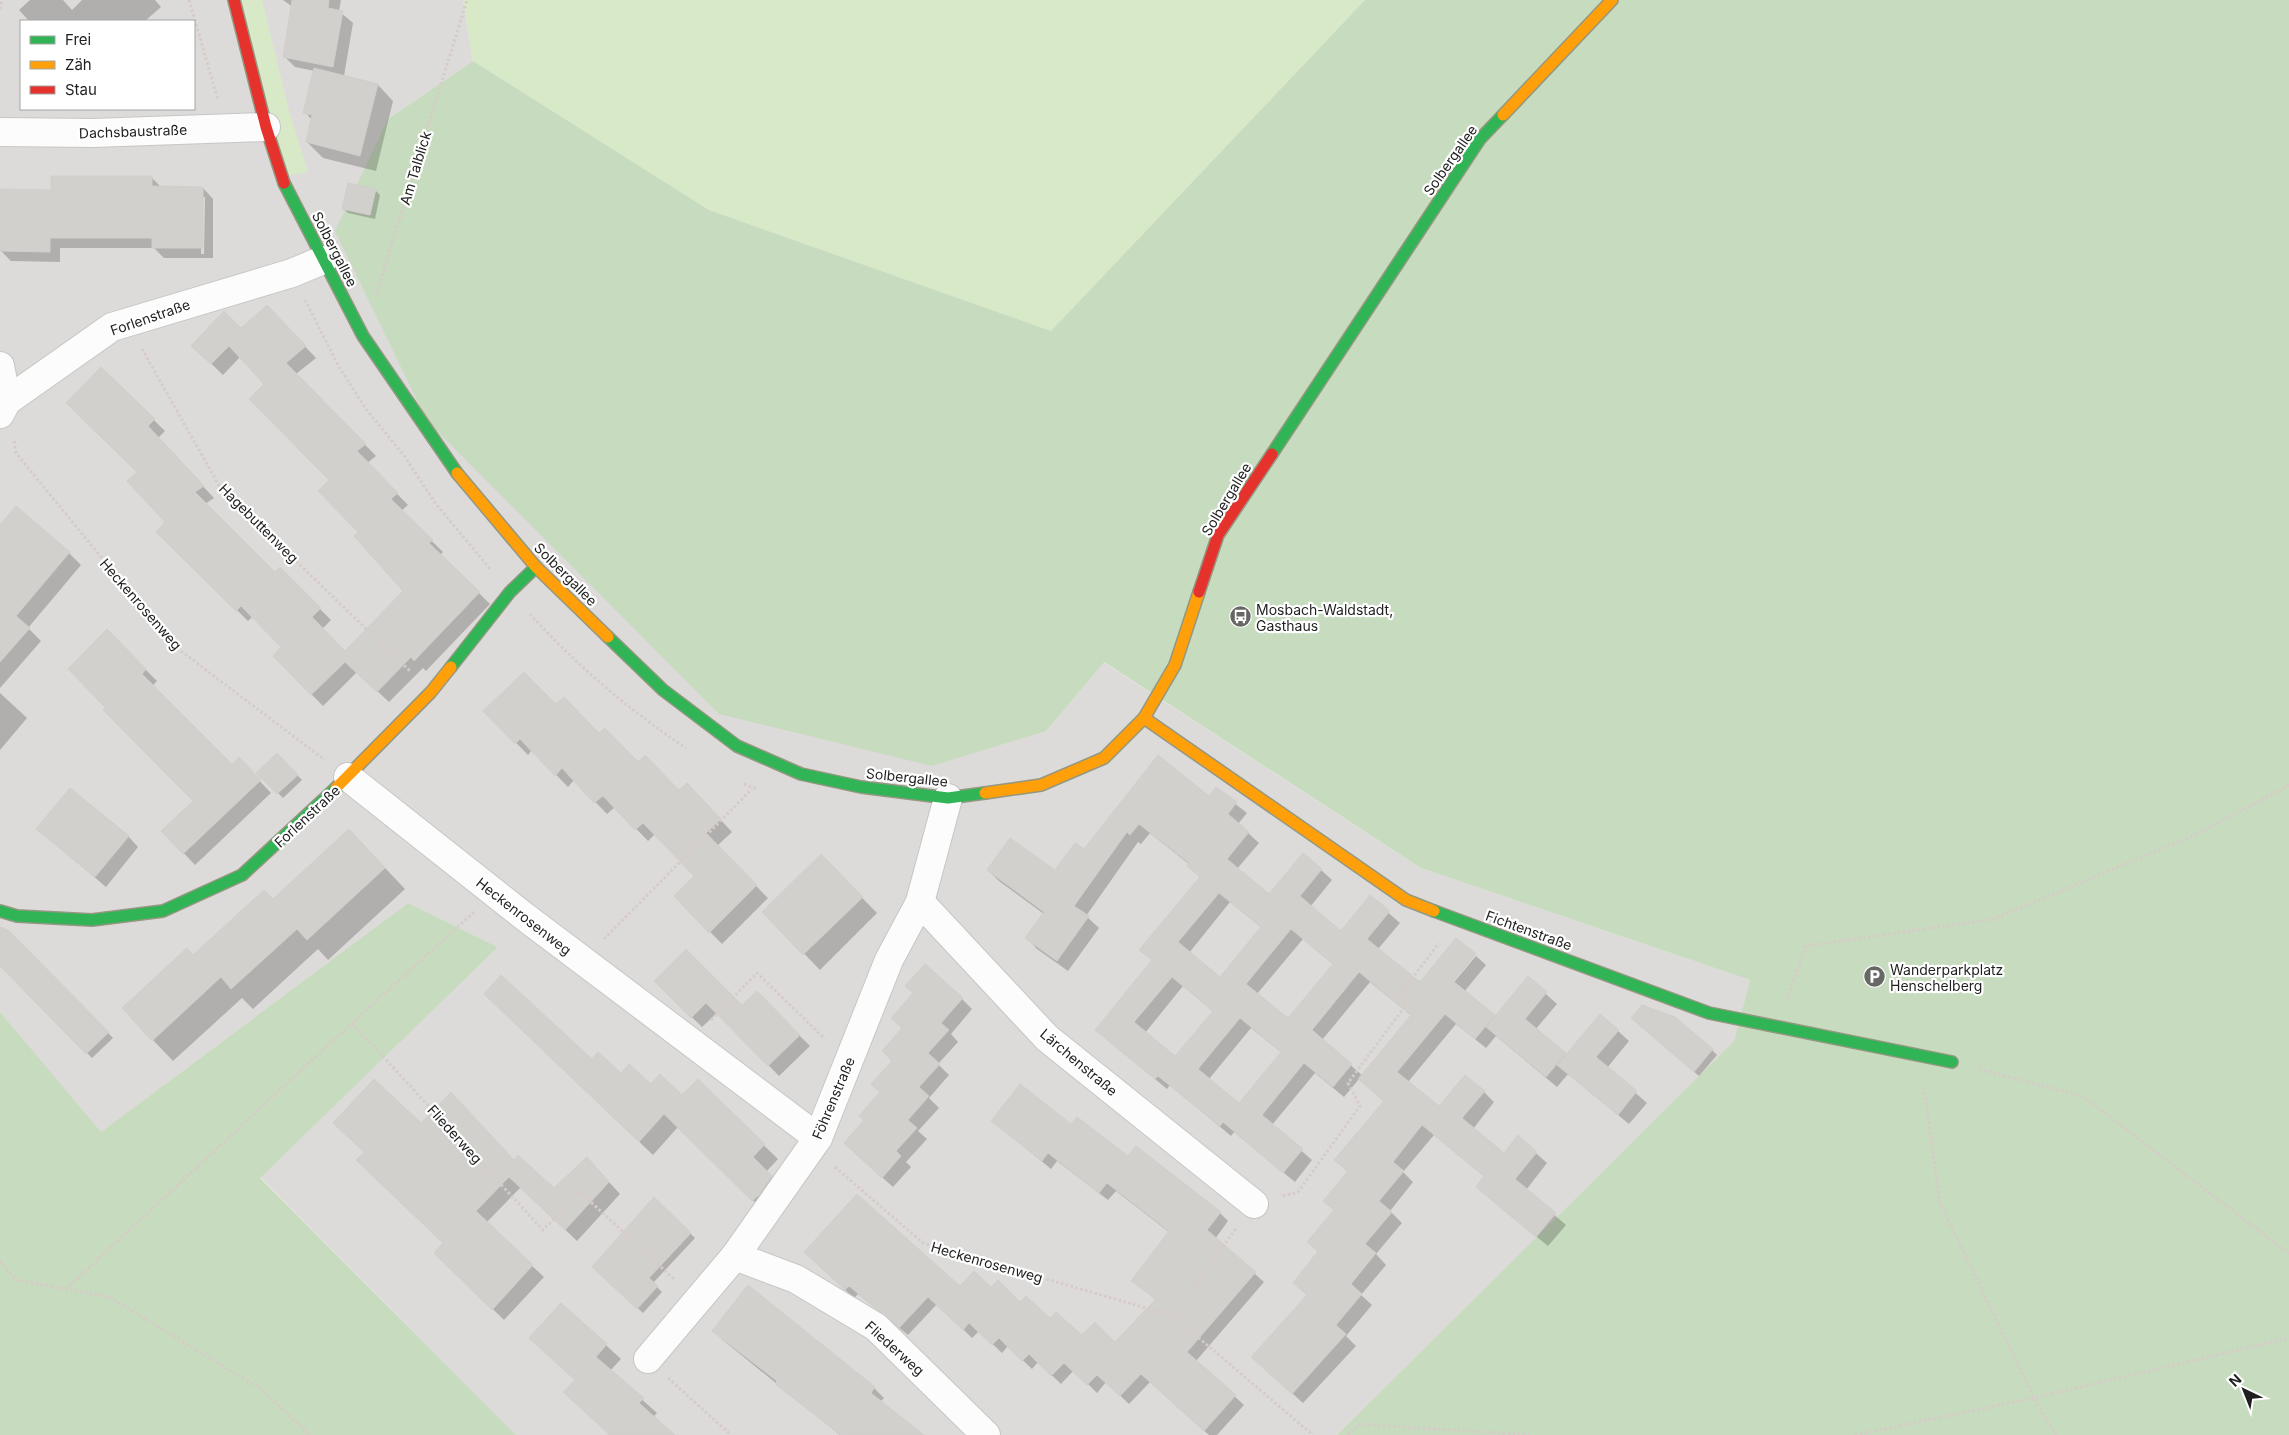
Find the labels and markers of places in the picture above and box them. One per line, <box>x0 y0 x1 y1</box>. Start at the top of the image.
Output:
place label: Mosbach-Waldstadt, Gasthaus <box>1256 601 1393 634</box>
bus stop icon: Mosbach-Waldstadt, Gasthaus <box>1228 605 1252 629</box>
place label: Wanderparkplatz Henschelberg <box>1890 961 2003 994</box>
parking icon: Wanderparkplatz Henschelberg <box>1862 965 1886 989</box>

